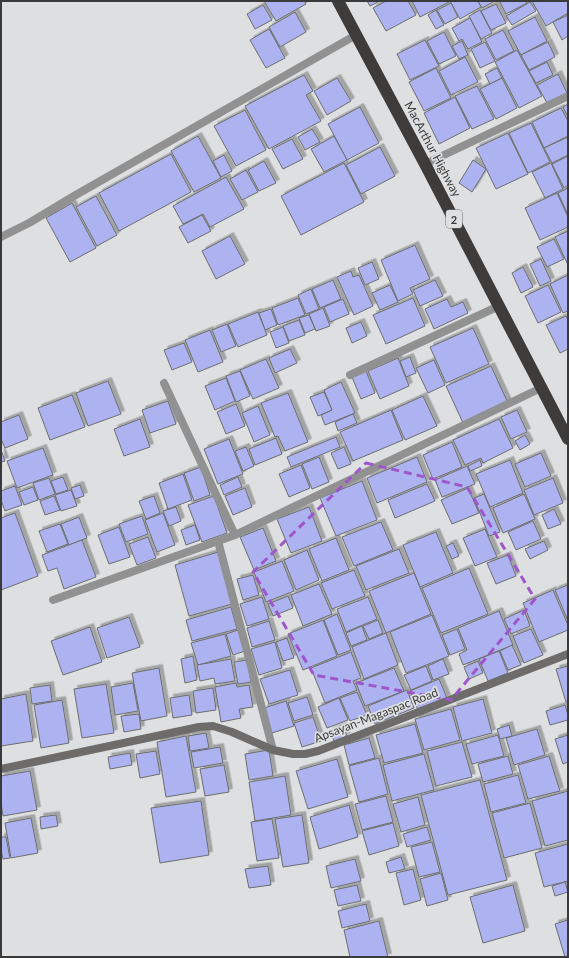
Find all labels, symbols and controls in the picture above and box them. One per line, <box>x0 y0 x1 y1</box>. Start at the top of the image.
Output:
street label: MacArthur Highway <box>401 99 465 200</box>
road number: 2 <box>446 210 462 228</box>
street label: Apsayan-Magaspac Road <box>312 684 440 746</box>

